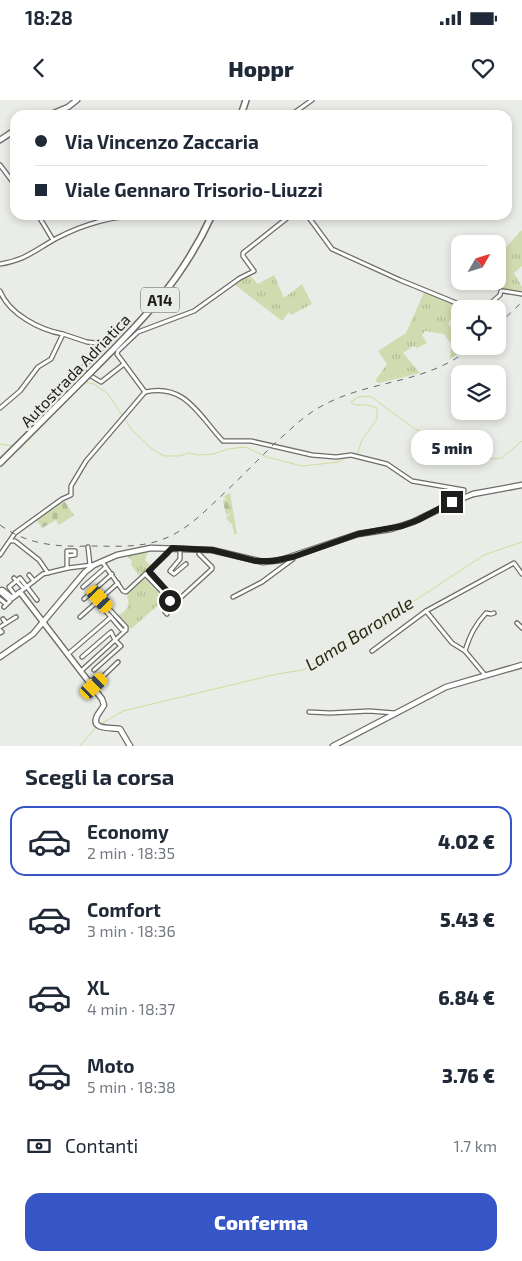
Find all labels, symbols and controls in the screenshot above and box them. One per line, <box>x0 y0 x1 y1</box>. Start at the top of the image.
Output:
text: 18:28 <box>25 6 73 29</box>
icon: back <box>25 54 53 82</box>
icon: heart <box>469 54 497 82</box>
text: Hoppr <box>228 55 294 81</box>
text: Via Vincenzo Zaccaria <box>65 130 259 153</box>
text: Viale Gennaro Trisorio-Liuzzi <box>65 178 323 201</box>
north arrow <box>451 235 506 290</box>
map controls <box>451 235 506 420</box>
road number: A14 <box>141 288 179 312</box>
button: locate <box>451 300 506 355</box>
street label: Autostrada Adriatica <box>16 310 134 430</box>
button: layers <box>451 365 506 420</box>
callout: 5 min <box>411 430 493 464</box>
text: 5 min <box>432 438 472 457</box>
route end <box>441 491 463 513</box>
car <box>84 583 115 615</box>
route start <box>159 590 181 612</box>
water label: Lama Baronale <box>301 591 418 675</box>
car <box>77 670 110 702</box>
text: Scegli la corsa <box>25 763 174 789</box>
icon: car <box>27 819 72 864</box>
text: Economy <box>87 820 169 843</box>
text: 4.02 € <box>438 830 495 853</box>
text: 2 min · 18:35 <box>87 843 175 862</box>
icon: car <box>27 897 72 942</box>
text: Comfort <box>87 898 161 921</box>
text: 5.43 € <box>440 908 495 931</box>
text: 3 min · 18:36 <box>87 921 176 940</box>
icon: car <box>27 975 72 1020</box>
text: XL <box>87 976 109 999</box>
text: 6.84 € <box>438 986 495 1009</box>
text: 4 min · 18:37 <box>87 999 176 1018</box>
icon: car <box>27 1053 72 1098</box>
text: Moto <box>87 1054 135 1077</box>
text: 3.76 € <box>442 1064 495 1087</box>
text: 5 min · 18:38 <box>87 1077 176 1096</box>
icon: cash <box>25 1132 53 1160</box>
text: Contanti <box>65 1134 138 1157</box>
text: 1.7 km <box>454 1136 497 1155</box>
button: Conferma <box>25 1193 497 1251</box>

